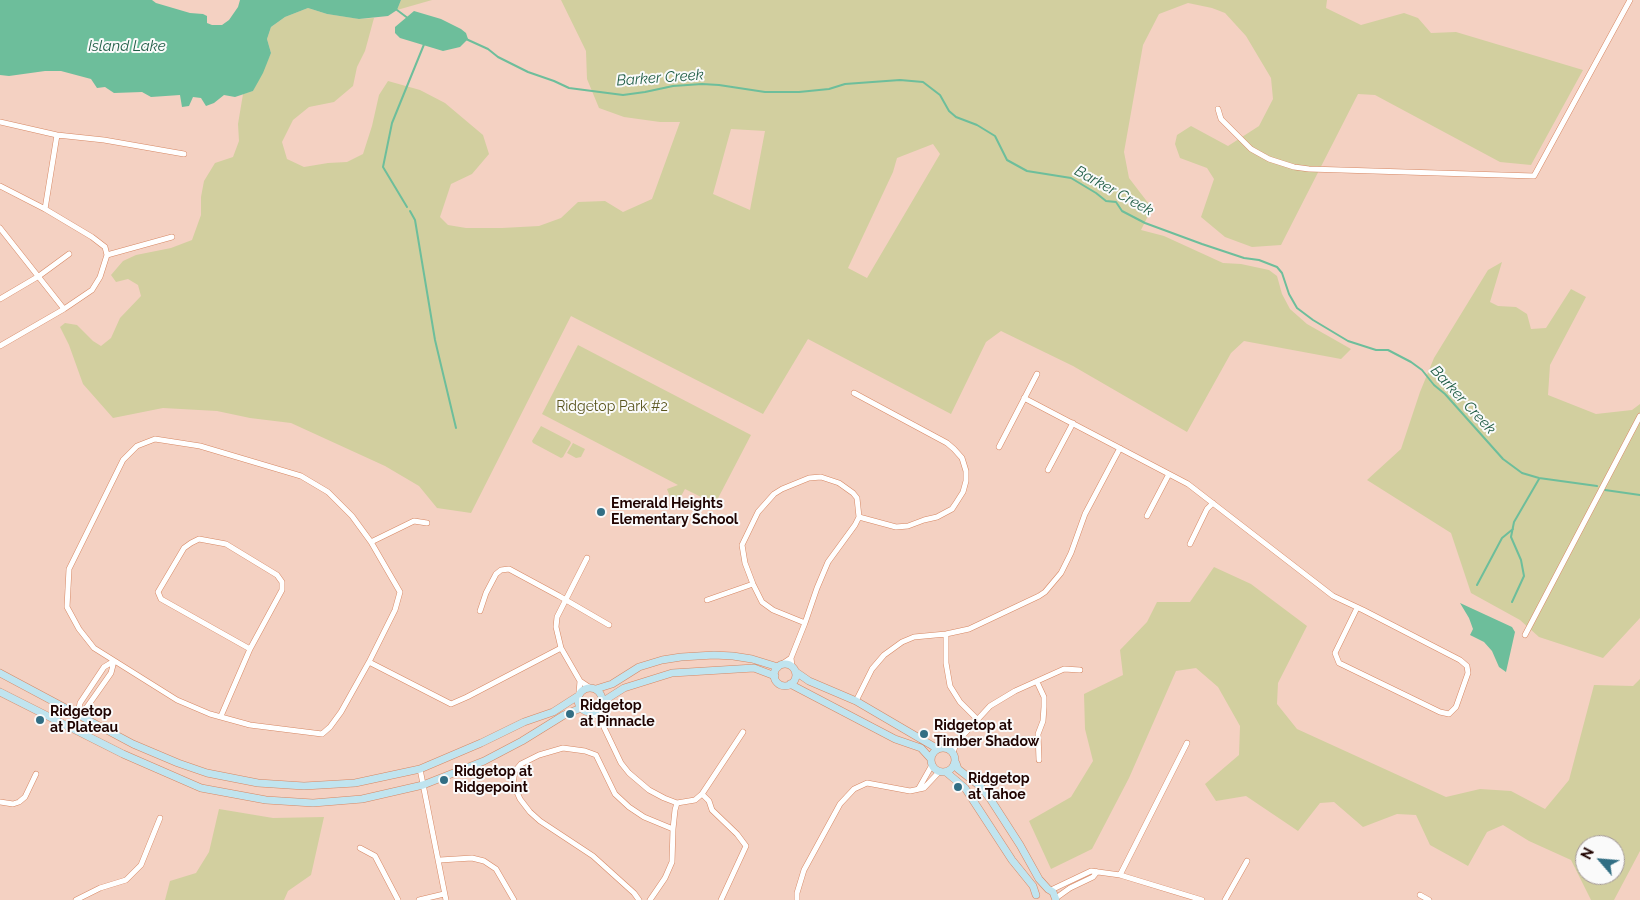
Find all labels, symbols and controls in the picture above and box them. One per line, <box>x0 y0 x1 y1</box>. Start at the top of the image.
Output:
water label: Island Lake <box>88 37 166 55</box>
water label: Barker Creek <box>616 66 704 90</box>
water label: Barker Creek <box>1071 162 1157 220</box>
water label: Barker Creek <box>1427 362 1499 438</box>
park label: Ridgetop Park #2 <box>556 399 668 415</box>
place label: Emerald Heights Elementary School <box>611 496 738 528</box>
marker: Emerald Heights Elementary School <box>595 506 607 518</box>
place label: Ridgetop at Pinnacle <box>580 698 655 730</box>
place label: Ridgetop at Plateau <box>50 704 118 736</box>
marker: Ridgetop at Pinnacle <box>564 708 576 720</box>
marker: Ridgetop at Plateau <box>34 714 46 726</box>
place label: Ridgetop at Timber Shadow <box>934 718 1039 750</box>
marker: Ridgetop at Timber Shadow <box>918 728 930 740</box>
place label: Ridgetop at Ridgepoint <box>454 764 532 796</box>
place label: Ridgetop at Tahoe <box>968 771 1030 804</box>
marker: Ridgetop at Ridgepoint <box>438 774 450 786</box>
marker: Ridgetop at Tahoe <box>952 781 964 793</box>
north arrow <box>1575 835 1625 885</box>
text: N <box>1578 845 1597 862</box>

